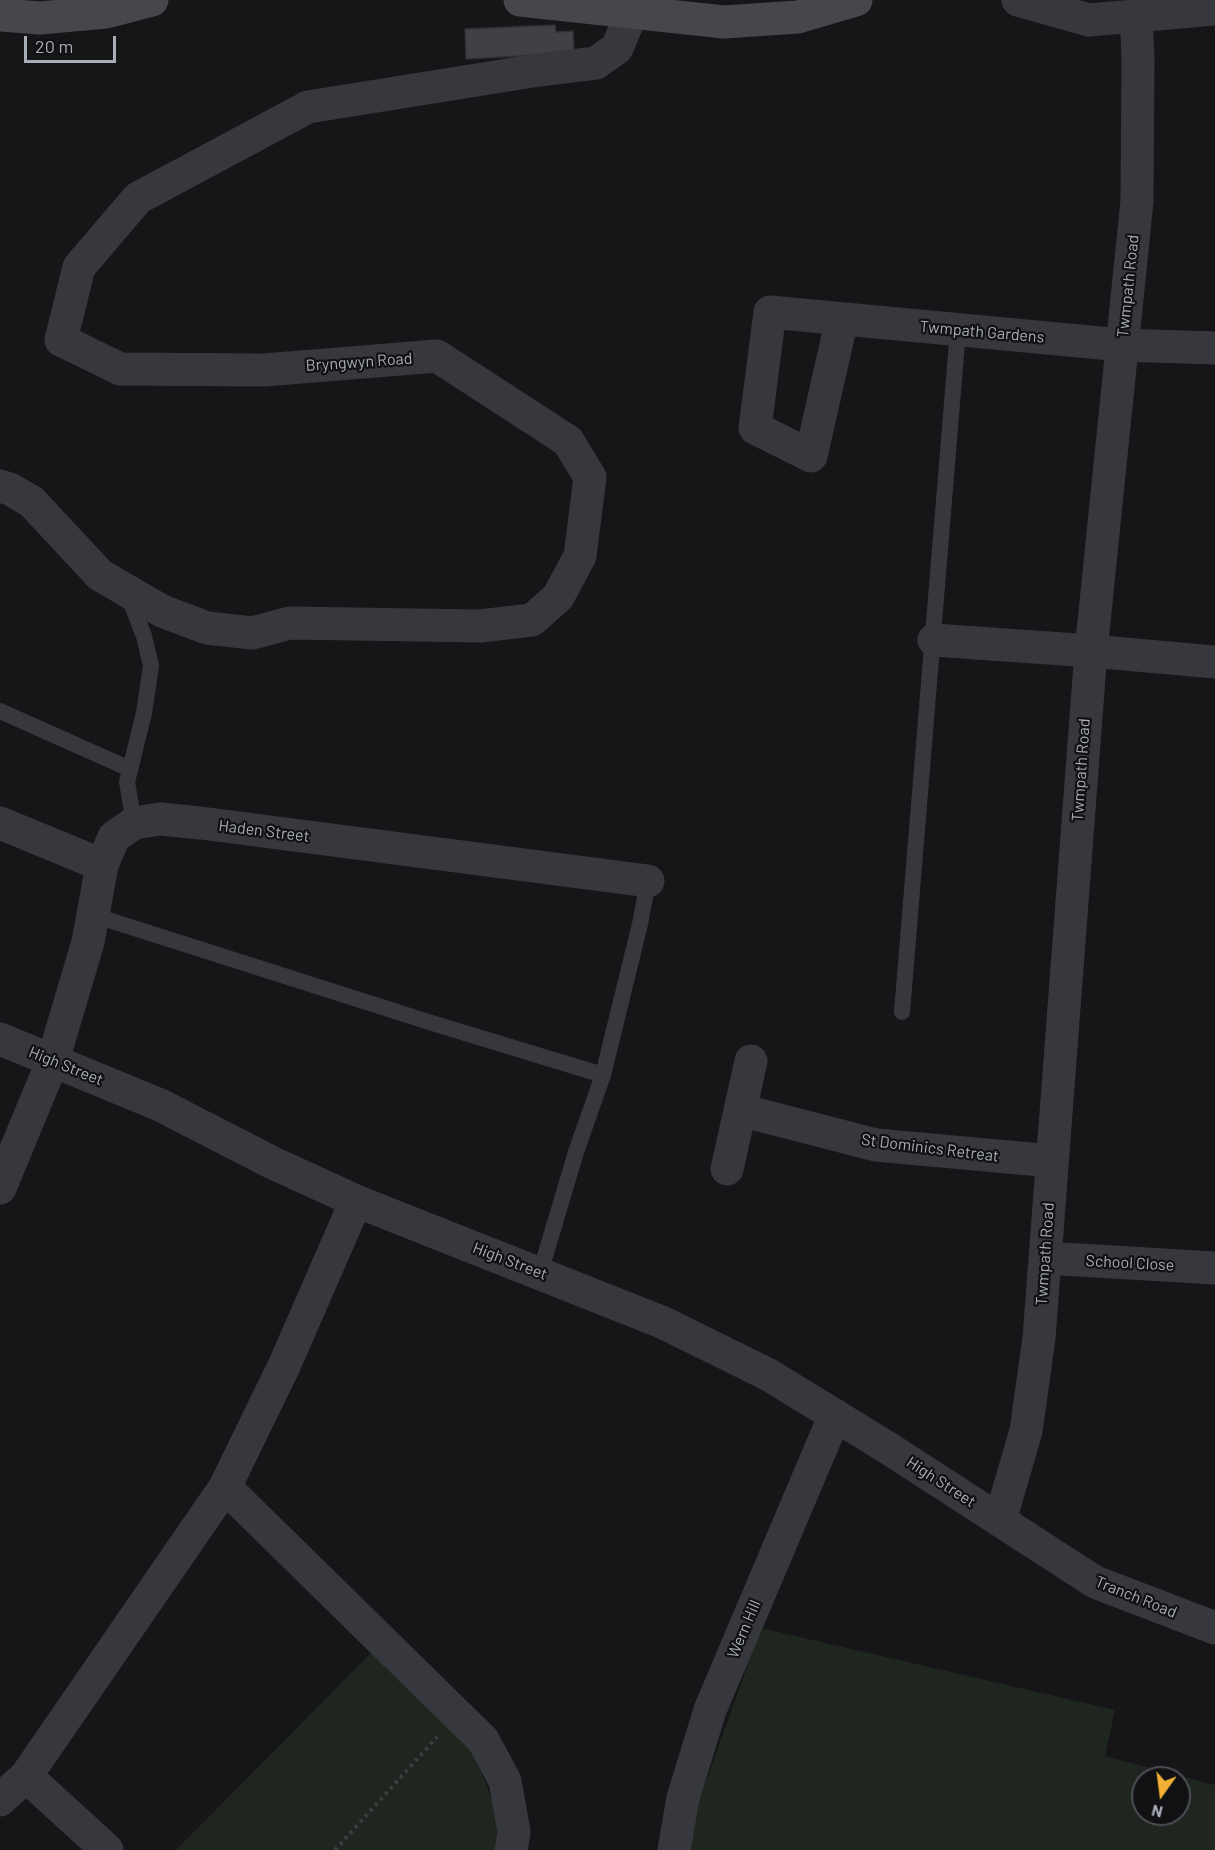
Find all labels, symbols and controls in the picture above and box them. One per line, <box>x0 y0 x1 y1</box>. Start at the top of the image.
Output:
scale bar <box>27 24 118 62</box>
text: 20 m <box>35 35 73 57</box>
street label: Twmpath Road <box>1113 234 1143 338</box>
street label: Twmpath Gardens <box>919 317 1045 347</box>
street label: Bryngwyn Road <box>305 349 413 375</box>
street label: Twmpath Road <box>1068 718 1094 822</box>
street label: Haden Street <box>217 816 311 846</box>
street label: High Street <box>26 1042 106 1090</box>
street label: St Dominics Retreat <box>860 1130 1000 1166</box>
street label: Twmpath Road <box>1032 1202 1058 1306</box>
street label: High Street <box>470 1238 550 1284</box>
street label: School Close <box>1085 1251 1175 1275</box>
street label: High Street <box>903 1453 979 1511</box>
street label: Tranch Road <box>1092 1572 1180 1622</box>
street label: Wern Hill <box>723 1597 765 1661</box>
north arrow <box>1131 1766 1191 1826</box>
text: N <box>1150 1802 1164 1823</box>

